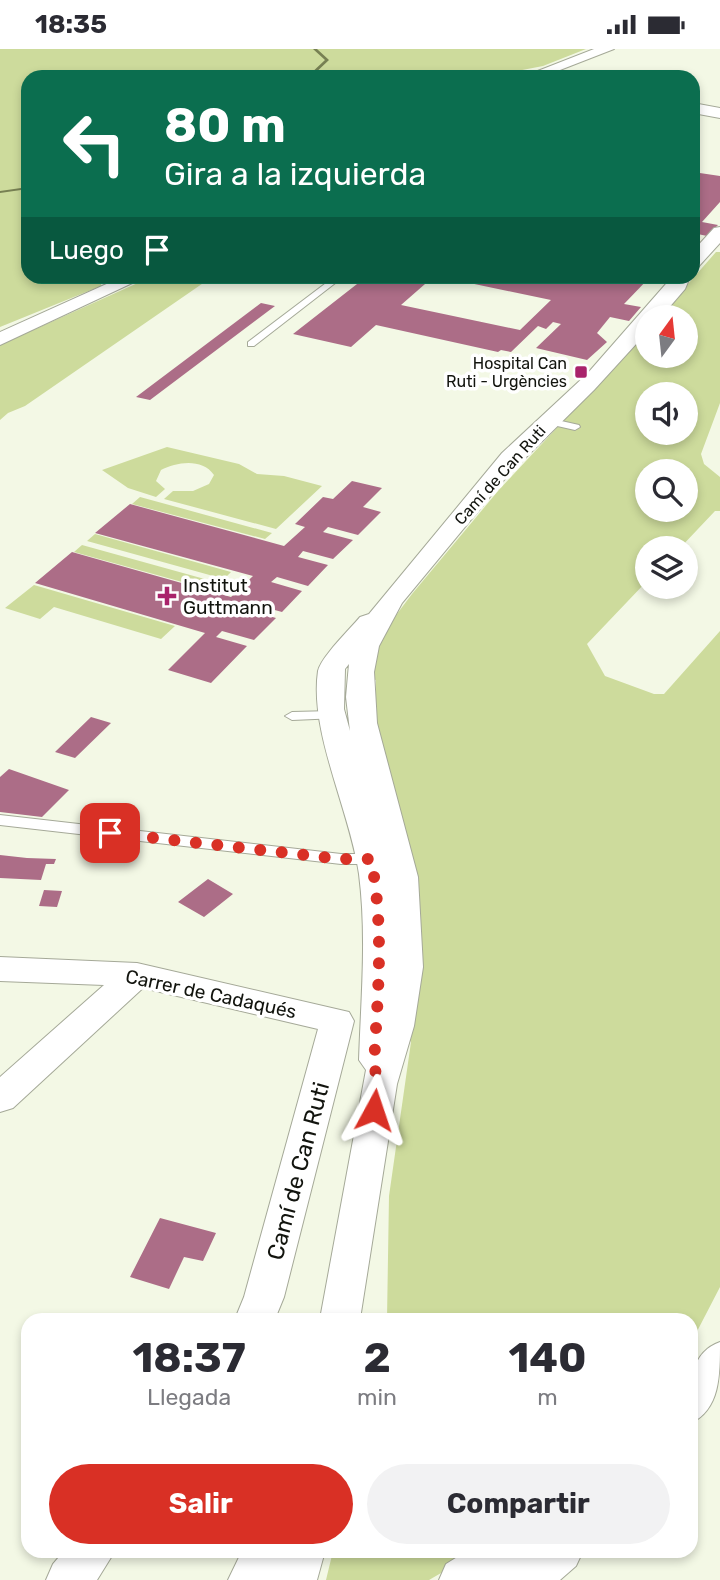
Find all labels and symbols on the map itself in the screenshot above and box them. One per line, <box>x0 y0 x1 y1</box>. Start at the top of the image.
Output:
north arrow <box>635 305 698 367</box>
place label: Hospital Can Ruti - Urgències <box>446 354 567 391</box>
marker: Hospital Can Ruti - Urgències <box>573 364 589 380</box>
street label: Camí de Can Ruti <box>450 421 550 529</box>
place label: Institut Guttmann <box>183 574 273 619</box>
marker: Institut Guttmann <box>157 586 177 606</box>
pin <box>80 803 140 863</box>
street label: Carrer de Cadaqués <box>123 965 299 1023</box>
position arrow <box>337 1073 411 1147</box>
street label: Camí de Can Ruti <box>261 1079 335 1263</box>

